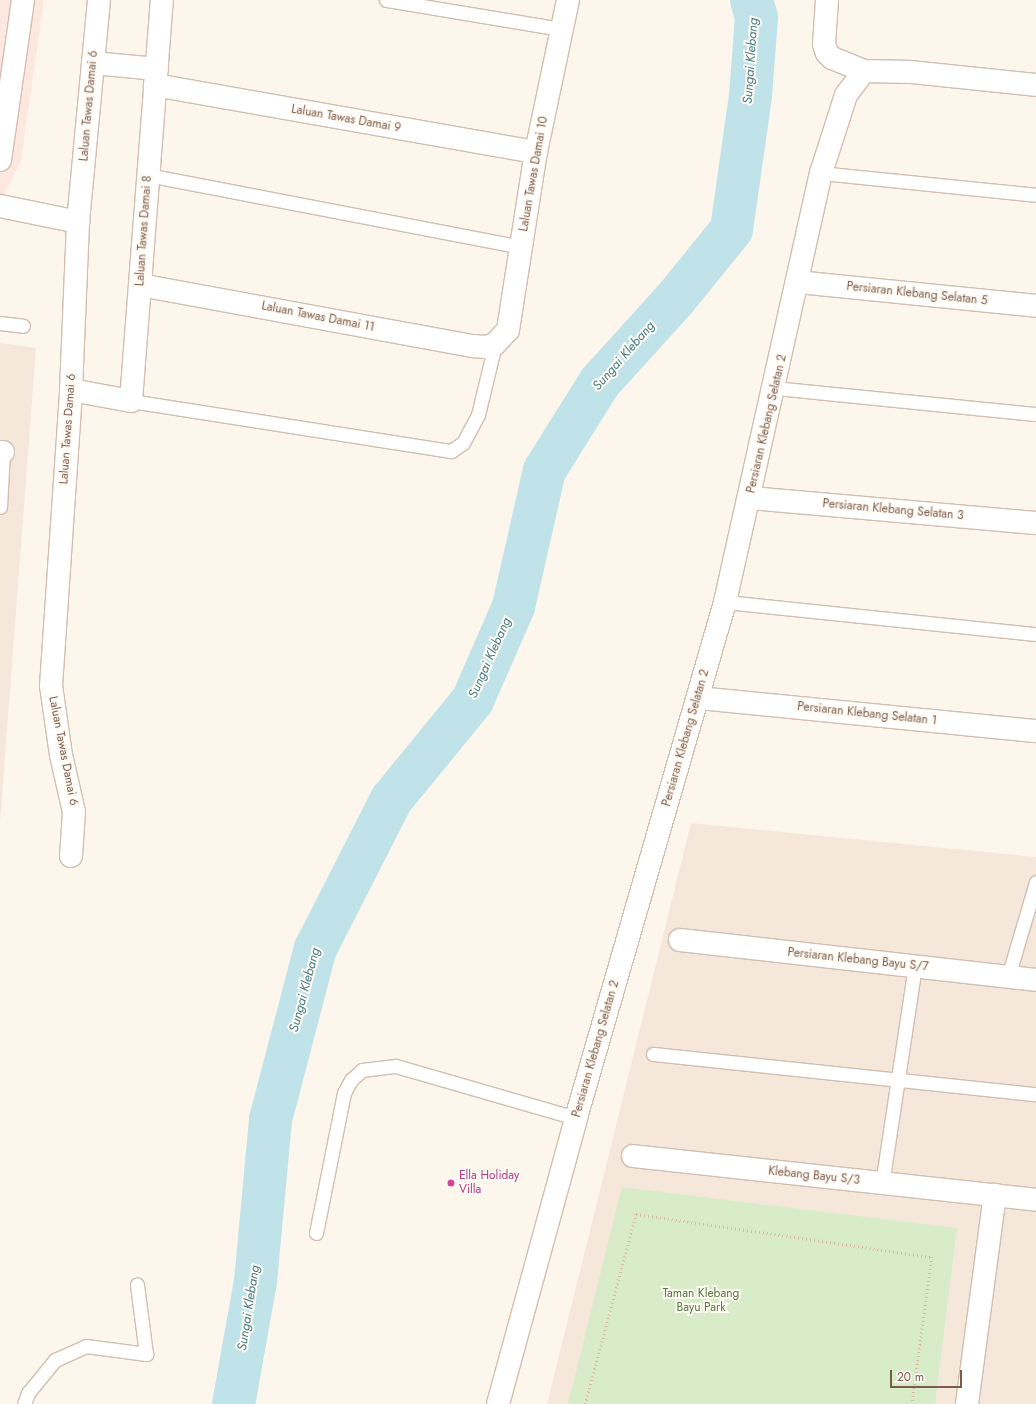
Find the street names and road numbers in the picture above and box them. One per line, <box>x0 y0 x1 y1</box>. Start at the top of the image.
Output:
street label: Laluan Tawas Damai 6 <box>77 50 101 162</box>
street label: Laluan Tawas Damai 9 <box>290 102 402 136</box>
street label: Laluan Tawas Damai 10 <box>517 115 551 233</box>
street label: Laluan Tawas Damai 8 <box>133 175 155 287</box>
street label: Persiaran Klebang Selatan 5 <box>846 279 988 309</box>
street label: Laluan Tawas Damai 11 <box>260 299 376 335</box>
street label: Persiaran Klebang Selatan 2 <box>744 353 790 495</box>
street label: Laluan Tawas Damai 6 <box>57 373 79 485</box>
street label: Persiaran Klebang Selatan 3 <box>822 497 964 523</box>
street label: Persiaran Klebang Selatan 2 <box>660 668 712 808</box>
street label: Laluan Tawas Damai 6 <box>45 695 81 807</box>
street label: Persiaran Klebang Selatan 1 <box>796 700 938 728</box>
street label: Persiaran Klebang Bayu S/7 <box>787 945 929 975</box>
street label: Persiaran Klebang Selatan 2 <box>570 979 622 1119</box>
street label: Klebang Bayu S/3 <box>768 1164 860 1188</box>

